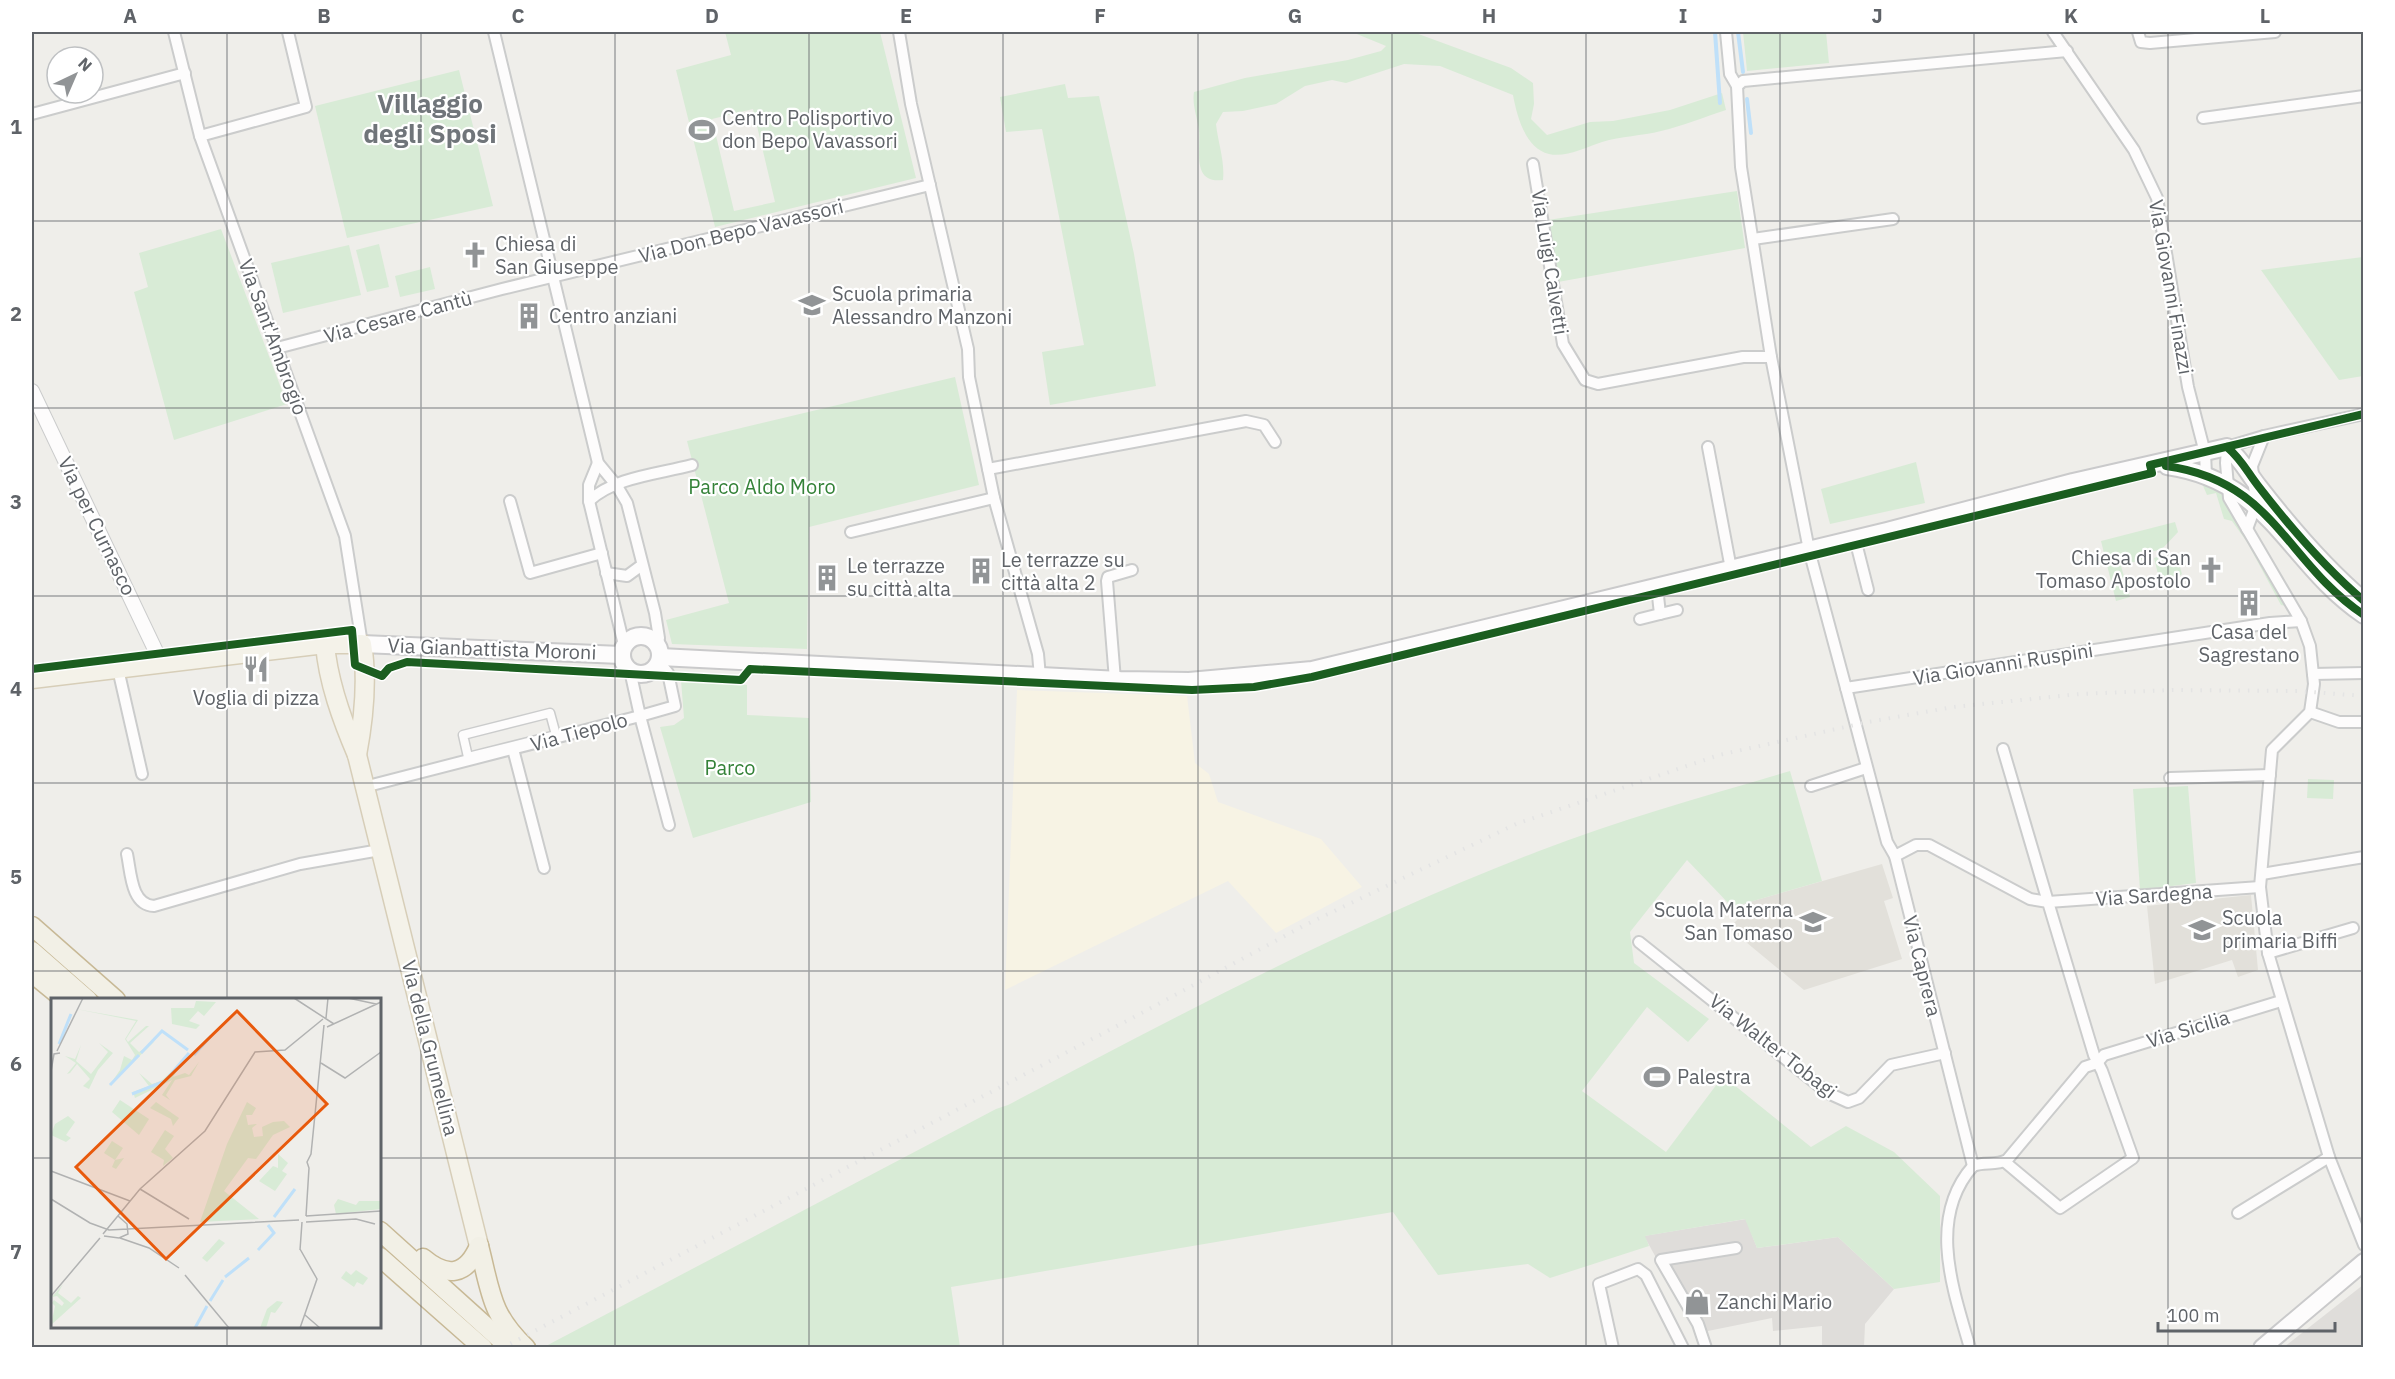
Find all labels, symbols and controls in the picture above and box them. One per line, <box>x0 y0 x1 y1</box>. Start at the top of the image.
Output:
text: A <box>123 2 137 29</box>
text: B <box>317 2 331 29</box>
text: C <box>511 2 525 29</box>
text: D <box>705 2 719 29</box>
text: E <box>900 2 912 29</box>
text: F <box>1094 2 1106 29</box>
text: G <box>1288 2 1302 29</box>
text: H <box>1482 2 1496 29</box>
text: I <box>1679 2 1687 29</box>
text: J <box>1871 2 1883 29</box>
text: K <box>2064 2 2078 29</box>
text: L <box>2260 2 2270 29</box>
north arrow <box>45 45 105 105</box>
text: N <box>74 53 97 75</box>
district label: Villaggio degli Sposi <box>363 86 497 150</box>
place label: Centro Polisportivo don Bepo Vavassori <box>722 104 898 154</box>
text: 1 <box>10 113 22 140</box>
sports icon: Centro Polisportivo don Bepo Vavassori <box>687 115 717 145</box>
street label: Via Luigi Calvetti <box>1526 187 1575 337</box>
street label: Via Don Bepo Vavassori <box>636 192 846 269</box>
street label: Via Giovanni Finazzi <box>2143 197 2200 376</box>
place label: Chiesa di San Giuseppe <box>495 230 619 280</box>
church icon: Chiesa di San Giuseppe <box>460 240 490 270</box>
street label: Via Sant'Ambrogio <box>233 255 314 419</box>
place label: Scuola primaria Alessandro Manzoni <box>832 280 1012 330</box>
street label: Via Cesare Cantù <box>321 284 475 349</box>
school or university icon: Scuola primaria Alessandro Manzoni <box>797 290 827 320</box>
text: 2 <box>10 300 22 327</box>
building icon: Centro anziani <box>514 301 544 331</box>
place label: Centro anziani <box>549 302 677 329</box>
street label: Via per Curnasco <box>52 452 143 600</box>
park label: Parco Aldo Moro <box>688 473 836 500</box>
text: 3 <box>10 488 22 515</box>
place label: Chiesa di San Tomaso Apostolo <box>2036 544 2191 594</box>
place label: Le terrazze su città alta 2 <box>1001 546 1125 596</box>
place label: Le terrazze su città alta <box>847 552 951 602</box>
church icon: Chiesa di San Tomaso Apostolo <box>2196 555 2226 585</box>
building icon: Le terrazze su città alta 2 <box>966 556 996 586</box>
building icon: Le terrazze su città alta <box>812 563 842 593</box>
building icon: Casa del Sagrestano <box>2234 588 2264 618</box>
place label: Casa del Sagrestano <box>2199 618 2299 668</box>
street label: Via Gianbattista Moroni <box>387 631 597 666</box>
street label: Via Giovanni Ruspini <box>1911 636 2095 691</box>
restaurant icon: Voglia di pizza <box>241 654 271 684</box>
text: 4 <box>10 675 22 702</box>
place label: Voglia di pizza <box>193 684 319 711</box>
street label: Via Tiepolo <box>527 706 630 757</box>
park label: Parco <box>705 754 755 781</box>
text: 5 <box>10 863 22 890</box>
street label: Via Sardegna <box>2095 877 2214 912</box>
place label: Scuola Materna San Tomaso <box>1654 896 1793 946</box>
place label: Scuola primaria Biffi <box>2222 904 2338 954</box>
school or university icon: Scuola Materna San Tomaso <box>1798 907 1828 937</box>
street label: Via Caprera <box>1897 912 1948 1020</box>
school or university icon: Scuola primaria Biffi <box>2187 915 2217 945</box>
street label: Via della Grumellina <box>396 957 465 1139</box>
street label: Via Walter Tobagi <box>1704 987 1843 1104</box>
inset map <box>51 998 381 1328</box>
street label: Via Sicilia <box>2143 1003 2233 1054</box>
text: 6 <box>10 1050 22 1077</box>
sports icon: Palestra <box>1642 1062 1672 1092</box>
place label: Palestra <box>1677 1063 1751 1090</box>
text: 7 <box>10 1238 22 1265</box>
shop icon: Zanchi Mario <box>1682 1287 1712 1317</box>
place label: Zanchi Mario <box>1717 1288 1832 1315</box>
scale bar <box>2158 1295 2335 1333</box>
text: 100 m <box>2167 1304 2219 1327</box>

